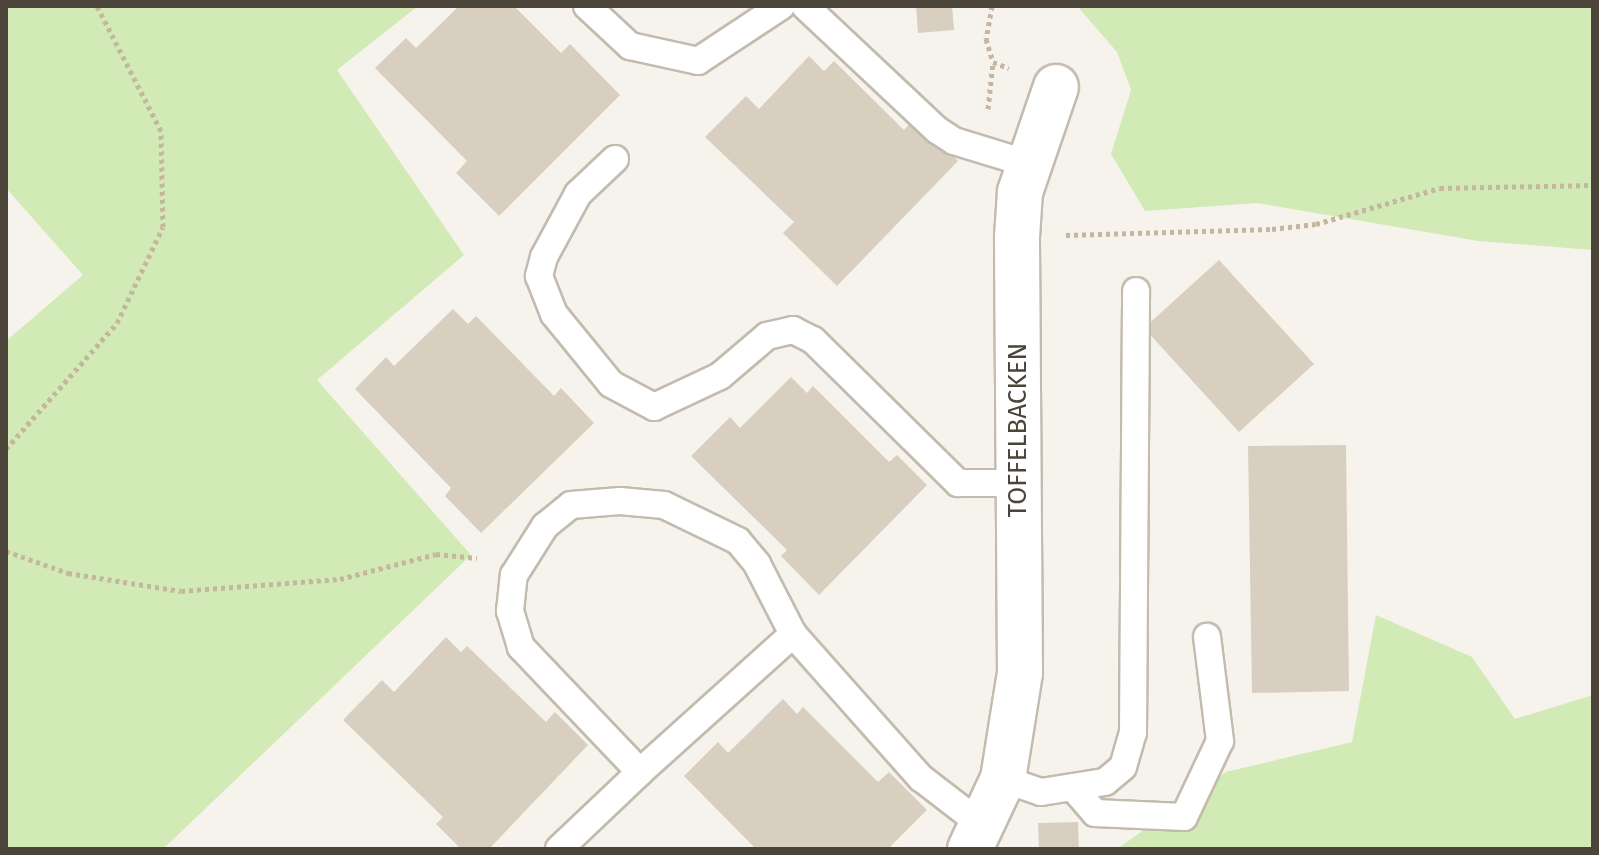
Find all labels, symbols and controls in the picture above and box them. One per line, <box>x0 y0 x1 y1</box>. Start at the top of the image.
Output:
street label: TOFFELBACKEN <box>1002 343 1034 517</box>

